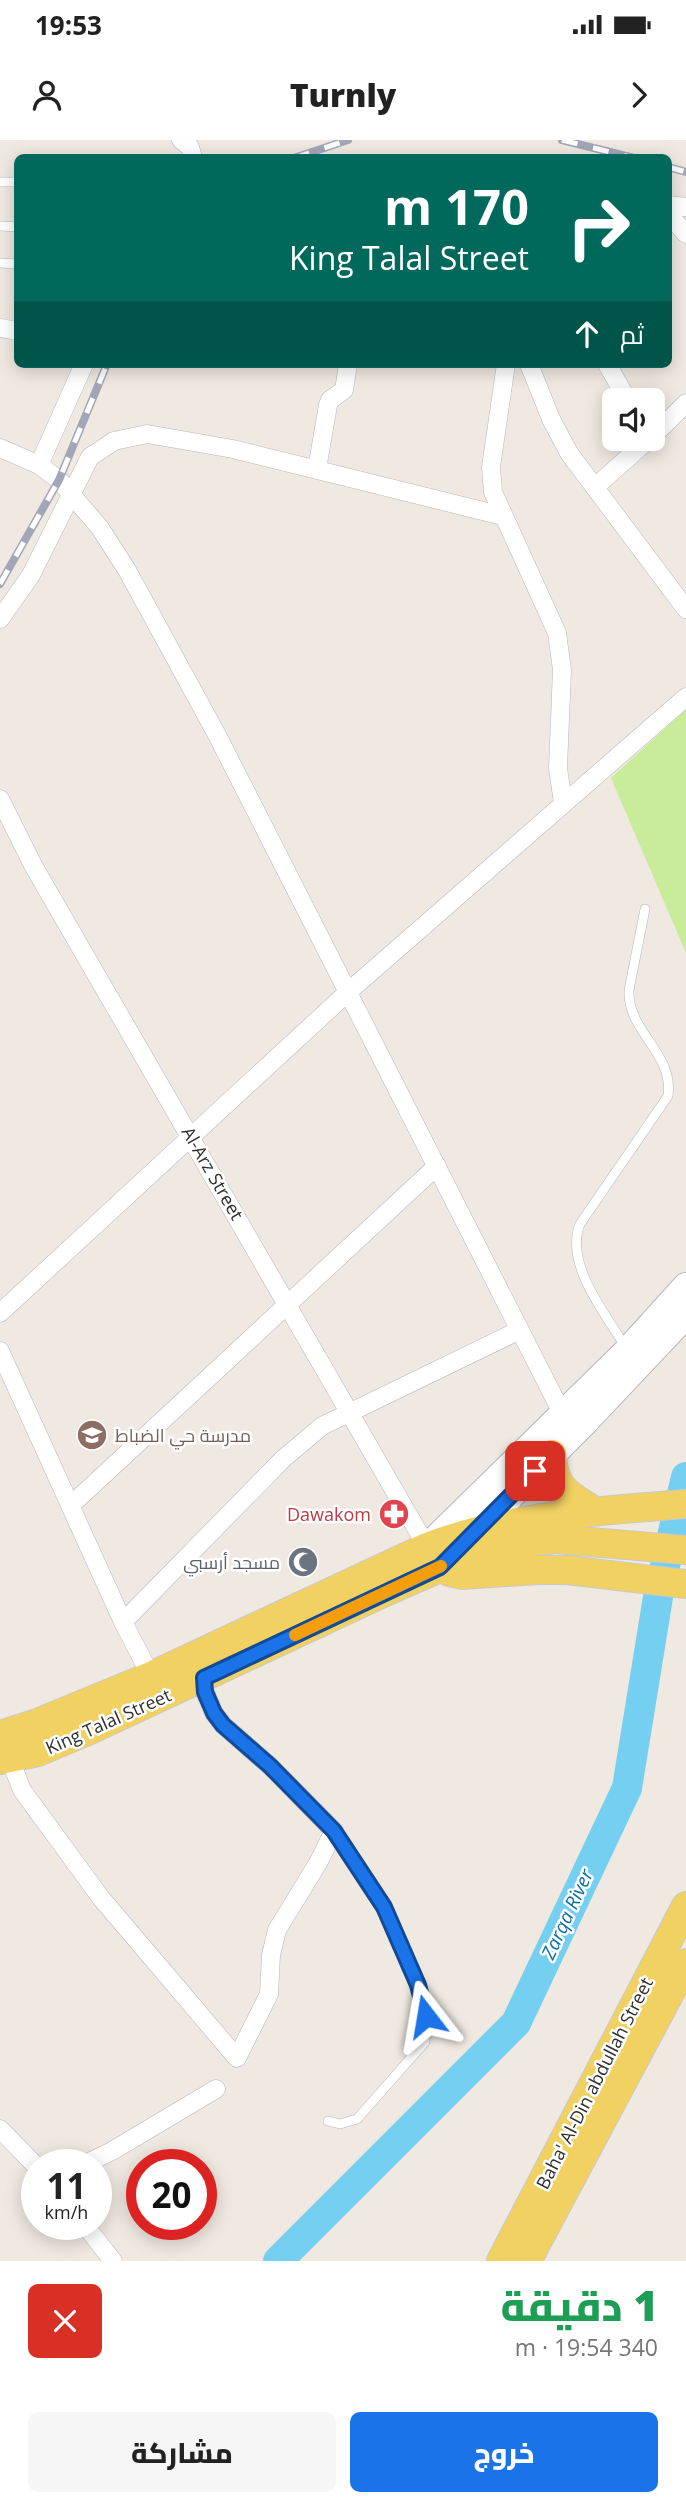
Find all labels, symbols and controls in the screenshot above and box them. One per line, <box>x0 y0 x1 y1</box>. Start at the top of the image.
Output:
text: 19:53 <box>35 7 102 43</box>
text: Turnly <box>290 73 396 116</box>
icon: person <box>28 76 66 114</box>
icon: forward <box>620 76 658 114</box>
text: 170 m <box>384 173 529 239</box>
icon: right <box>553 182 644 273</box>
text: King Talal Street <box>289 236 529 279</box>
icon: ahead <box>568 315 606 353</box>
text: ثم <box>620 316 644 352</box>
map controls <box>602 388 665 451</box>
button: sound <box>602 388 665 451</box>
street label: Al-Arz Street <box>177 1122 249 1224</box>
school or university icon: مدرسة حي الضباط <box>75 1418 109 1452</box>
place label: مدرسة حي الضباط <box>115 1423 251 1450</box>
pin <box>505 1441 565 1501</box>
icon: arrive <box>516 1452 554 1490</box>
pharmacy icon: Dawakom <box>377 1497 411 1531</box>
place label: Dawakom <box>287 1502 371 1526</box>
mosque icon: مسجد أرسبي <box>286 1545 320 1579</box>
place label: مسجد أرسبي <box>183 1550 280 1577</box>
street label: King Talal Street <box>41 1683 175 1759</box>
water label: Zarqa River <box>534 1863 600 1964</box>
street label: Baha' Al-Din abdullah Street <box>530 1973 658 2193</box>
position arrow <box>389 1979 463 2053</box>
speed limit sign: 20 <box>126 2149 217 2240</box>
text: 11 <box>46 2162 87 2209</box>
text: km/h <box>45 2200 88 2224</box>
text: 1 دقيقة <box>501 2276 658 2333</box>
button: close <box>28 2284 102 2358</box>
text: 340 m · 19:54 <box>515 2331 658 2363</box>
button: مشاركة <box>28 2412 336 2492</box>
button: خروج <box>350 2412 658 2492</box>

